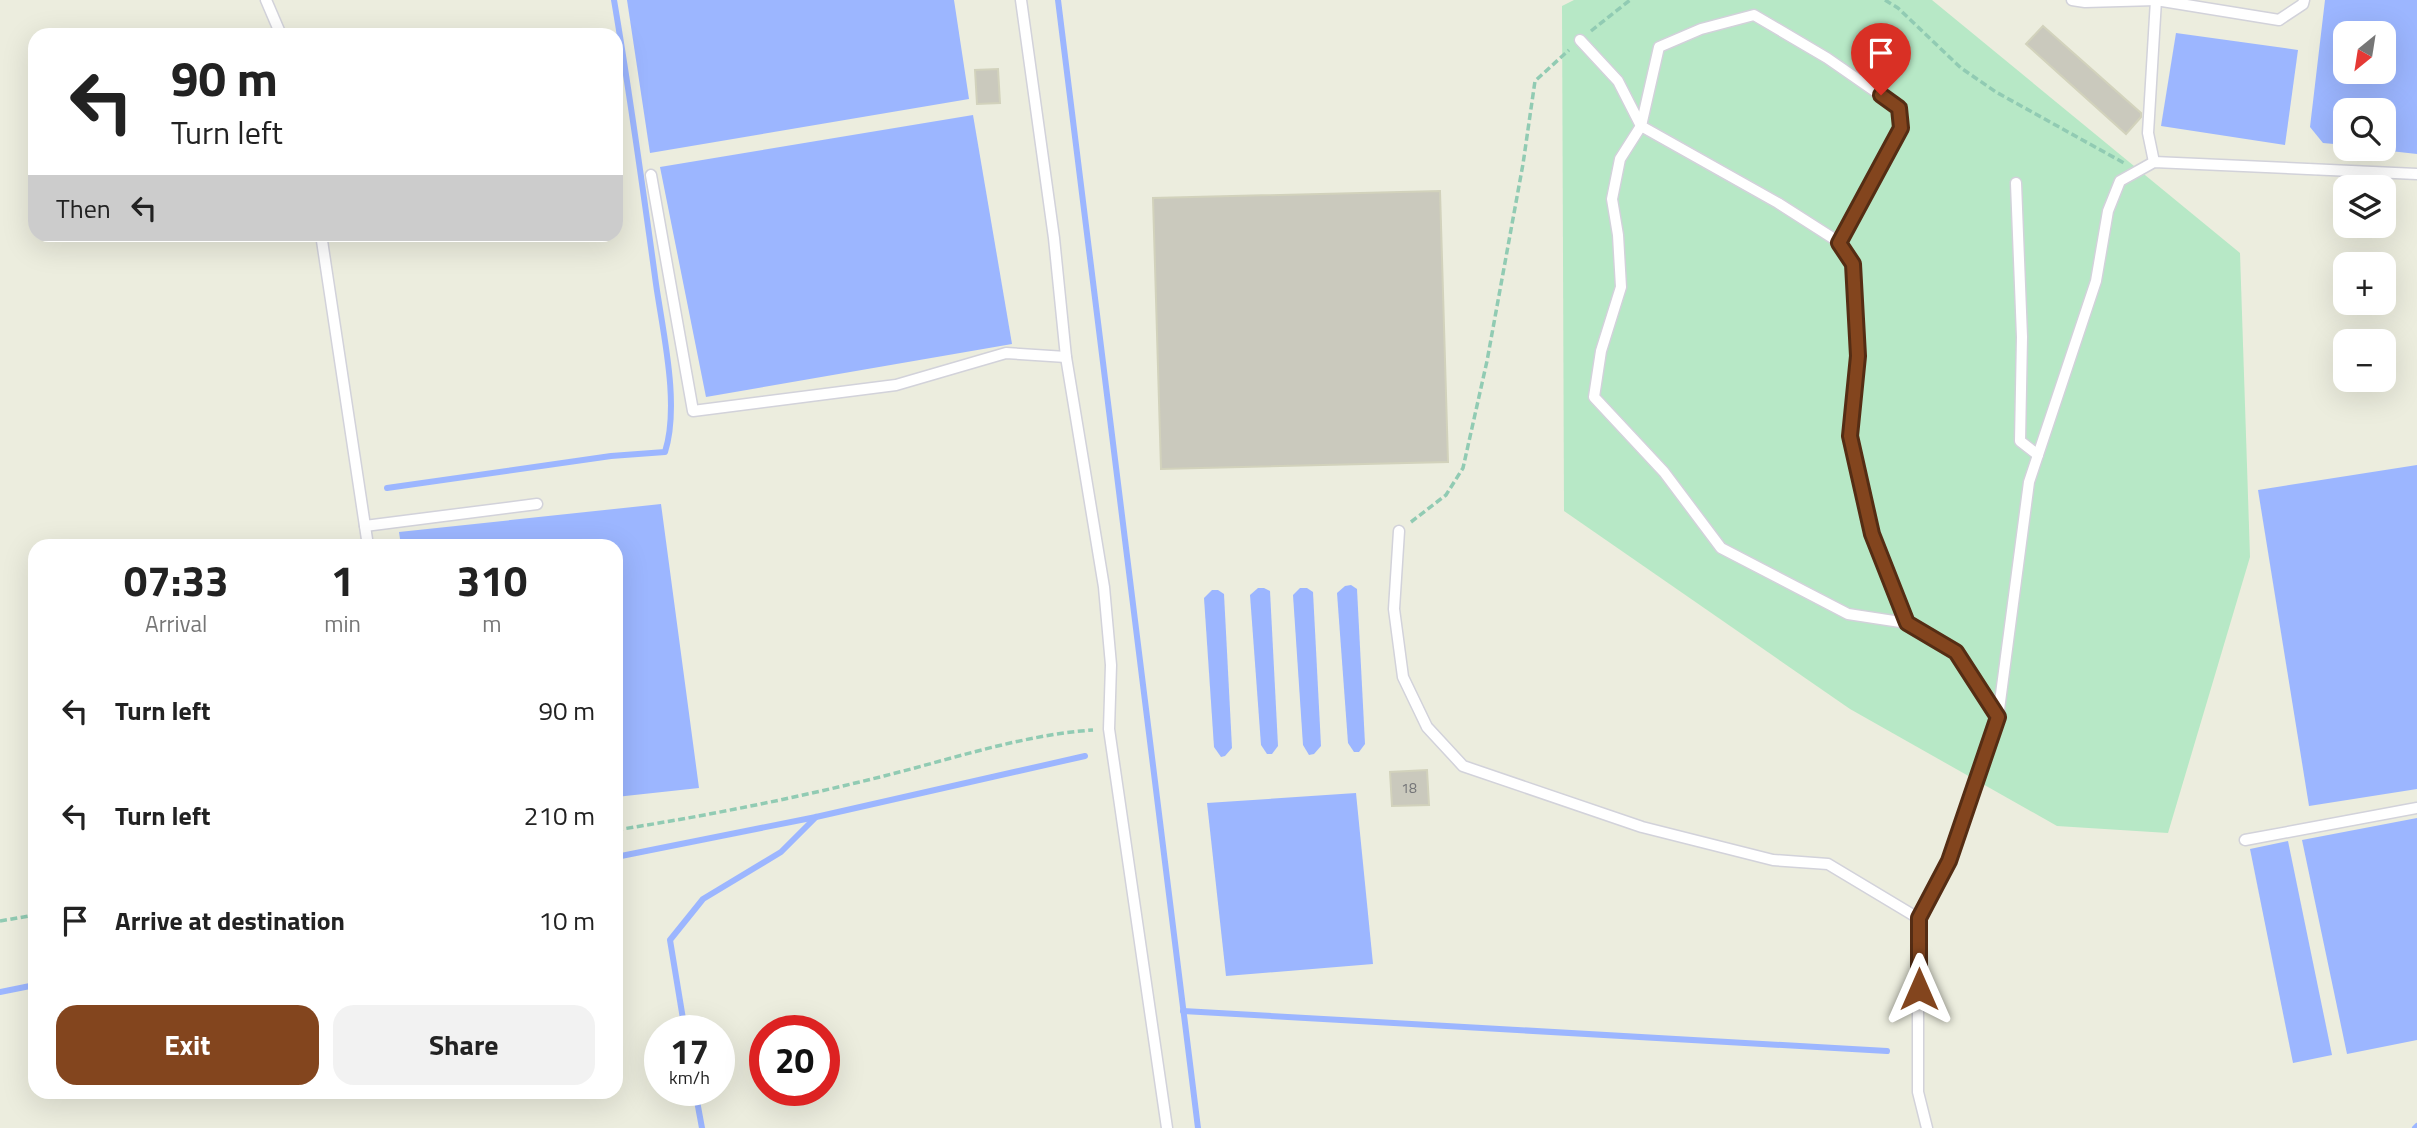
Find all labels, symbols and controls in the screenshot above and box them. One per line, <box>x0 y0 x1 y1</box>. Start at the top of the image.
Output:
north arrow <box>2333 21 2396 84</box>
map controls <box>2333 21 2396 392</box>
pin <box>1851 23 1911 95</box>
icon: arrive <box>1862 34 1900 72</box>
text: 90 m <box>171 40 278 115</box>
icon: left <box>56 56 147 147</box>
button: search <box>2333 98 2396 161</box>
text: Turn left <box>171 108 283 156</box>
button: layers <box>2333 175 2396 238</box>
text: Then <box>56 189 111 228</box>
icon: left <box>125 189 163 227</box>
button: + <box>2333 252 2396 315</box>
button: − <box>2333 329 2396 392</box>
text: 07:33 <box>124 548 229 612</box>
text: 1 <box>331 548 354 612</box>
text: 310 <box>457 548 527 612</box>
text: Arrival <box>145 606 207 641</box>
text: min <box>324 606 361 641</box>
text: m <box>482 606 502 641</box>
text: Turn left <box>115 691 210 730</box>
text: 90 m <box>538 691 595 730</box>
icon: left <box>56 692 94 730</box>
house number: 18 <box>1401 777 1417 798</box>
text: Turn left <box>115 796 210 835</box>
text: 210 m <box>524 796 595 835</box>
icon: left <box>56 797 94 835</box>
text: Arrive at destination <box>115 901 345 940</box>
text: 10 m <box>538 901 595 940</box>
icon: arrive <box>56 902 94 940</box>
position arrow <box>1882 952 1956 1026</box>
button: Exit <box>56 1005 319 1085</box>
button: Share <box>333 1005 595 1085</box>
speed limit sign: 20 <box>749 1015 840 1106</box>
text: 17 <box>670 1024 709 1078</box>
text: km/h <box>669 1064 710 1091</box>

